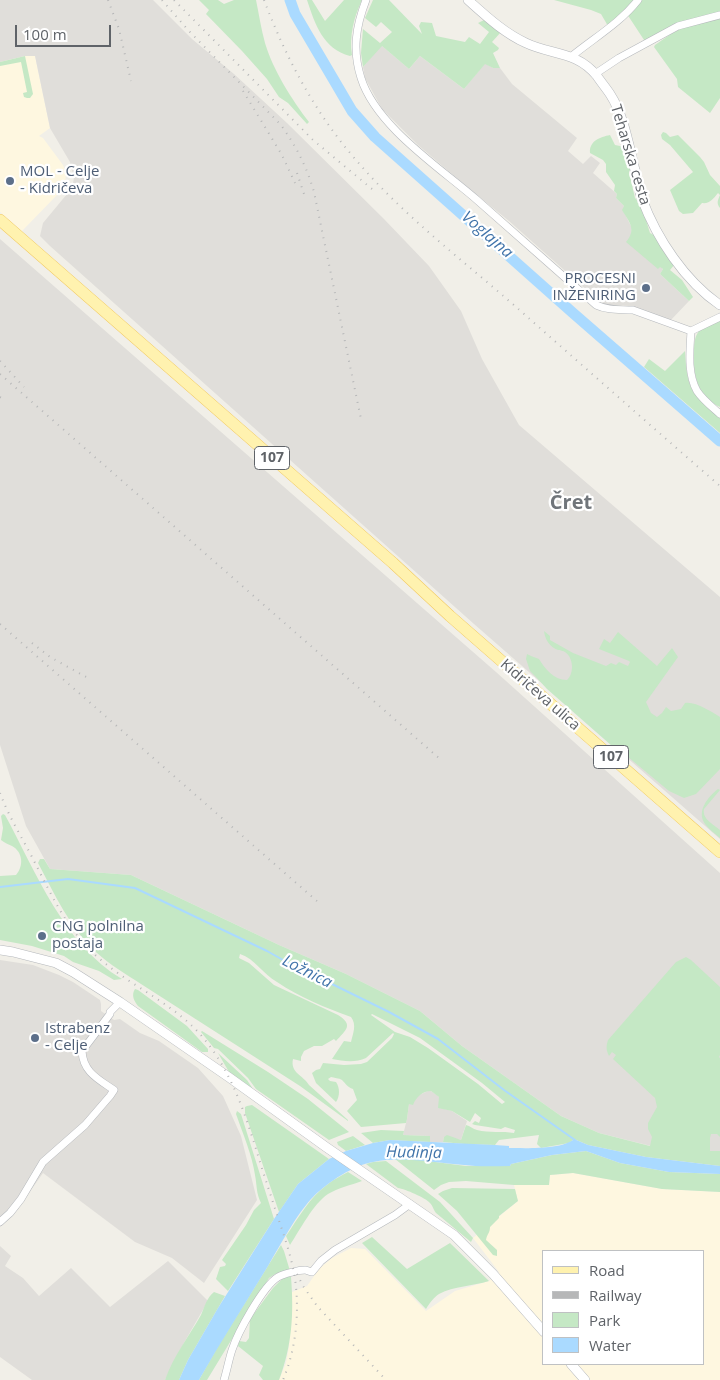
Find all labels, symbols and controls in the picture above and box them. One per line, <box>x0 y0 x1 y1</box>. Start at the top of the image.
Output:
scale bar <box>18 15 114 47</box>
text: 100 m <box>23 24 67 44</box>
street label: Teharska cesta <box>606 103 654 207</box>
place label: MOL - Celje - Kidričeva <box>20 163 99 198</box>
marker: MOL - Celje - Kidričeva <box>4 175 16 187</box>
water label: Voglajna <box>457 208 517 262</box>
place label: PROCESNI INŽENIRING <box>552 270 636 305</box>
marker: PROCESNI INŽENIRING <box>640 282 652 294</box>
road number: 107 <box>254 446 290 469</box>
district label: Čret <box>550 491 592 515</box>
street label: Kidričeva ulica <box>496 656 584 734</box>
road number: 107 <box>594 746 628 769</box>
place label: CNG polnilna postaja <box>52 918 144 953</box>
marker: CNG polnilna postaja <box>36 930 48 942</box>
water label: Ložnica <box>279 951 335 993</box>
place label: Istrabenz - Celje <box>45 1020 110 1055</box>
marker: Istrabenz - Celje <box>29 1032 41 1044</box>
water label: Hudinja <box>386 1143 442 1163</box>
legend <box>542 1250 705 1365</box>
text: Road <box>589 1260 625 1280</box>
text: Railway <box>589 1285 642 1305</box>
text: Park <box>589 1310 620 1330</box>
text: Water <box>589 1335 631 1355</box>

